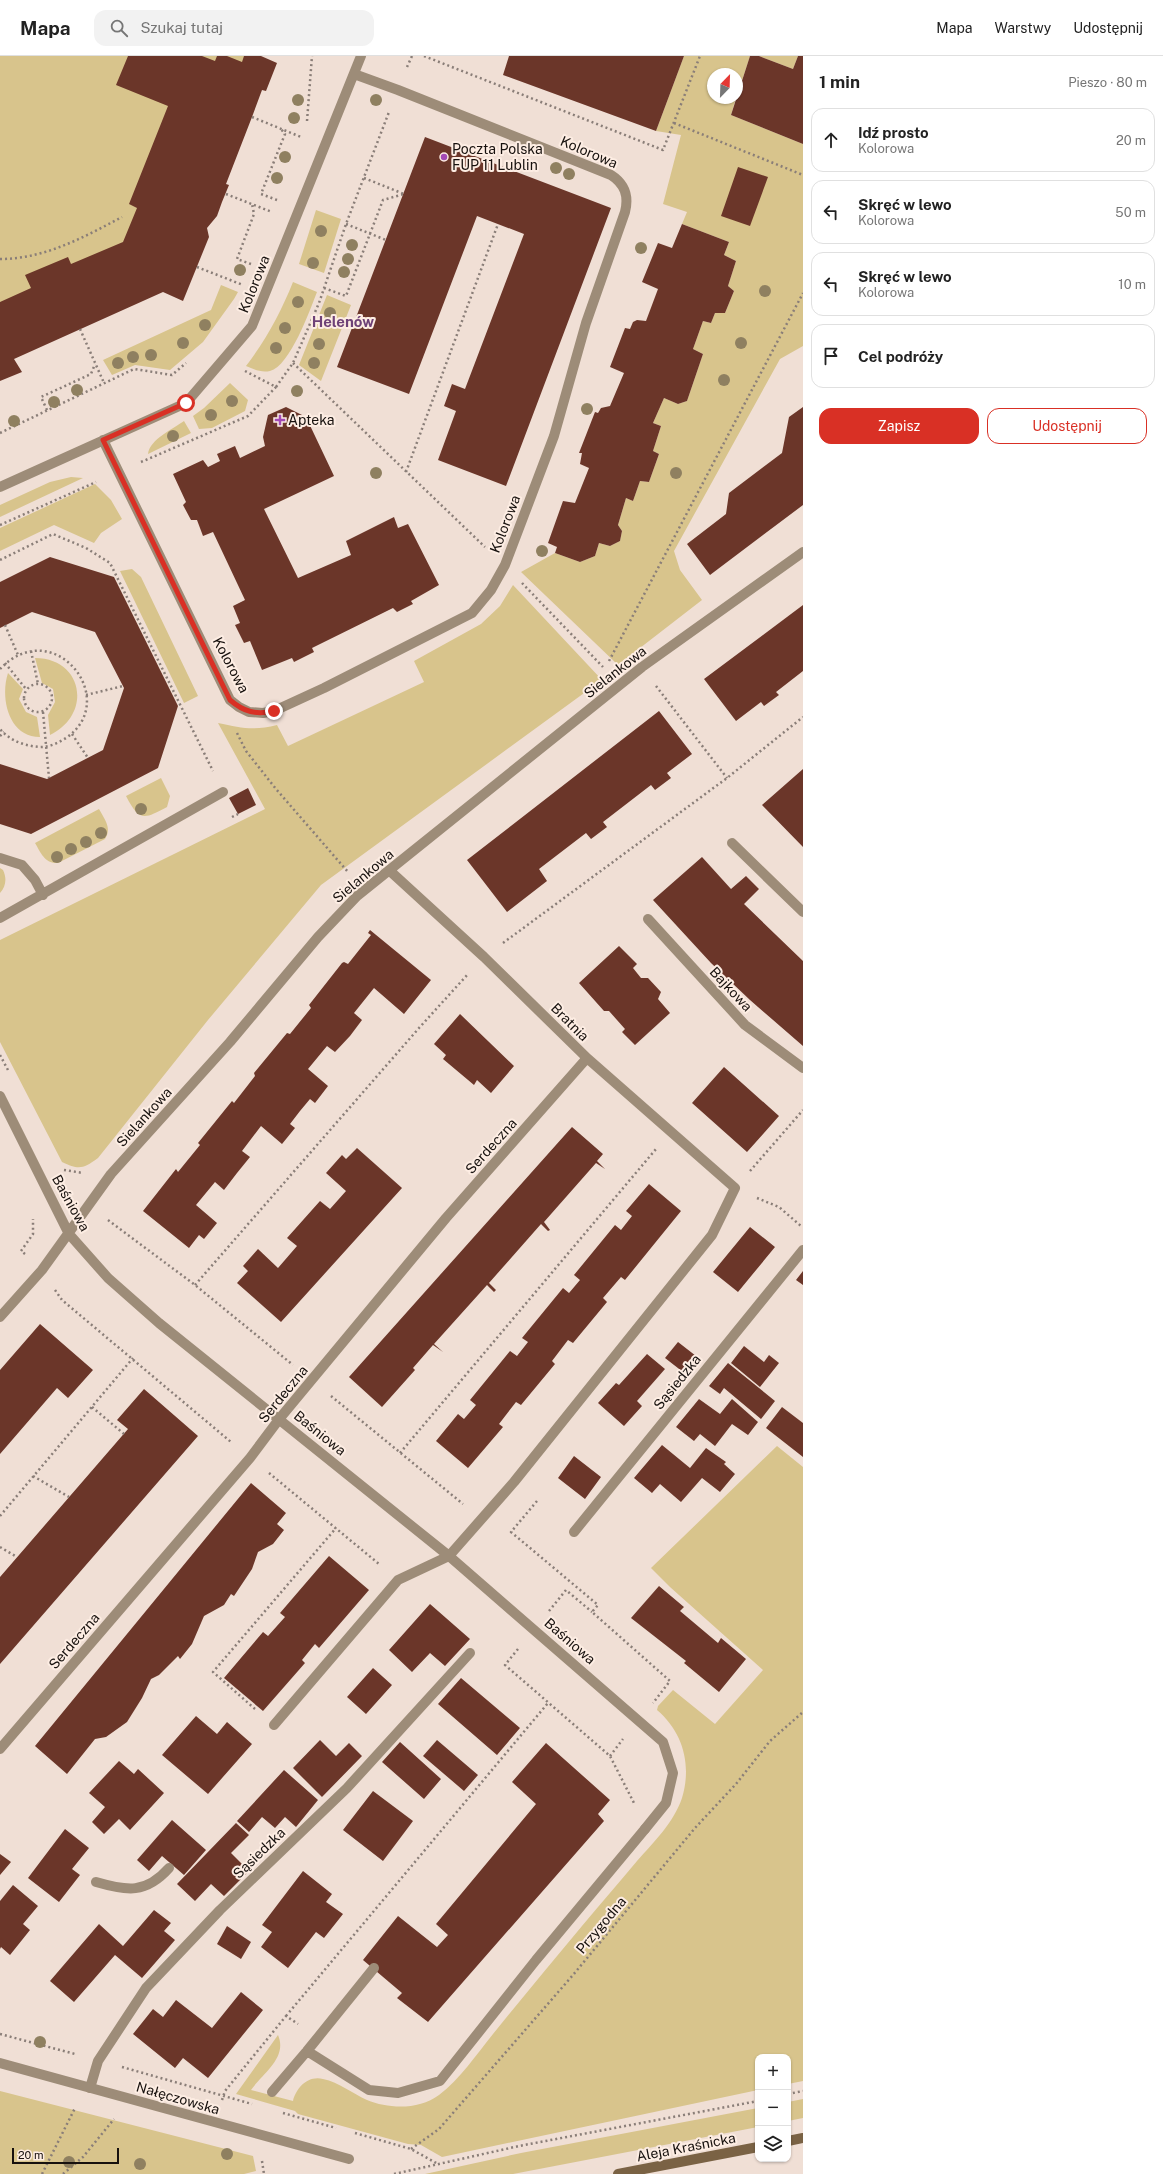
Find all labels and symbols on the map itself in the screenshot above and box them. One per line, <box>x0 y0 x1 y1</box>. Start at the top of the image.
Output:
north arrow <box>707 68 743 104</box>
street label: Kolorowa <box>558 133 620 171</box>
place label: Poczta Polska FUP 11 Lublin <box>452 141 543 173</box>
marker: Poczta Polska FUP 11 Lublin <box>439 152 449 162</box>
street label: Kolorowa <box>235 253 273 315</box>
district label: Helenów <box>312 313 374 330</box>
route start <box>177 394 195 412</box>
place label: Apteka <box>288 412 335 428</box>
marker: Apteka <box>275 415 285 425</box>
street label: Kolorowa <box>487 493 523 555</box>
street label: Kolorowa <box>210 635 252 695</box>
street label: Sielankowa <box>581 643 649 701</box>
route end <box>265 702 283 720</box>
street label: Sielankowa <box>329 846 397 906</box>
street label: Bajkowa <box>706 964 756 1014</box>
street label: Bratnia <box>548 1000 592 1044</box>
street label: Sielankowa <box>113 1084 175 1150</box>
street label: Serdeczna <box>462 1115 520 1177</box>
street label: Baśniowa <box>49 1172 93 1234</box>
street label: Sąsiedzka <box>650 1351 704 1413</box>
street label: Serdeczna <box>255 1362 311 1426</box>
street label: Baśniowa <box>291 1407 349 1459</box>
street label: Serdeczna <box>45 1610 103 1672</box>
street label: Baśniowa <box>541 1615 599 1667</box>
street label: Sąsiedzka <box>230 1824 288 1882</box>
street label: Przygodna <box>573 1893 629 1957</box>
street label: Nałęczowska <box>134 2078 222 2118</box>
street label: Aleja Kraśnicka <box>635 2130 737 2164</box>
scale bar <box>12 2146 119 2165</box>

